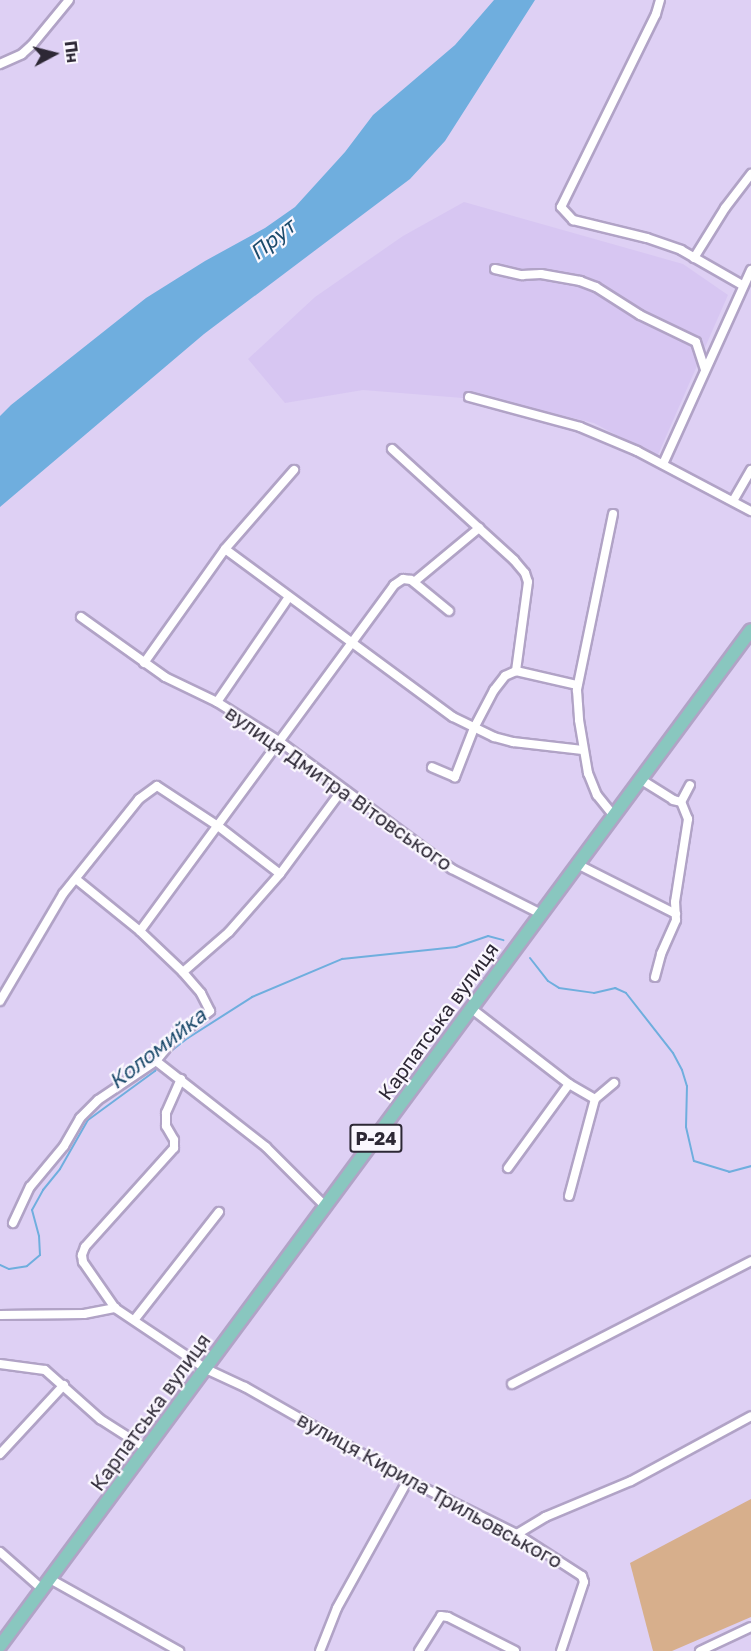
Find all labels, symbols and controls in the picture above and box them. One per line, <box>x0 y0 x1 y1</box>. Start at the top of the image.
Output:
north arrow <box>24 24 84 84</box>
text: Пн <box>61 40 83 64</box>
water label: Прут <box>244 213 300 265</box>
street label: вулиця Дмитра Вітовського <box>221 700 457 876</box>
street label: Карпатська вулиця <box>373 938 503 1104</box>
water label: Коломийка <box>104 1002 210 1094</box>
road number: Р-24 <box>349 1123 403 1153</box>
street label: Карпатська вулиця <box>85 1329 215 1495</box>
street label: вулиця Кирила Трильовського <box>293 1407 567 1573</box>

